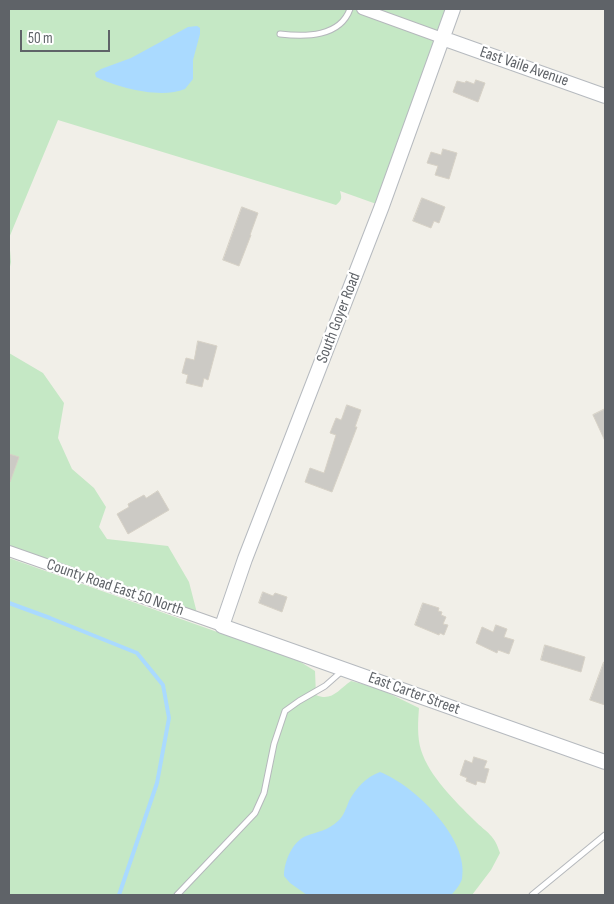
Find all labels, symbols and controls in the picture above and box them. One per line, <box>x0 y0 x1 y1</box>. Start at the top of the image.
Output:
scale bar <box>22 20 112 52</box>
text: 50 m <box>28 29 53 48</box>
street label: East Vaile Avenue <box>477 43 571 91</box>
street label: South Goyer Road <box>313 270 365 366</box>
street label: County Road East 50 North <box>44 556 186 620</box>
street label: East Carter Street <box>366 669 462 719</box>

